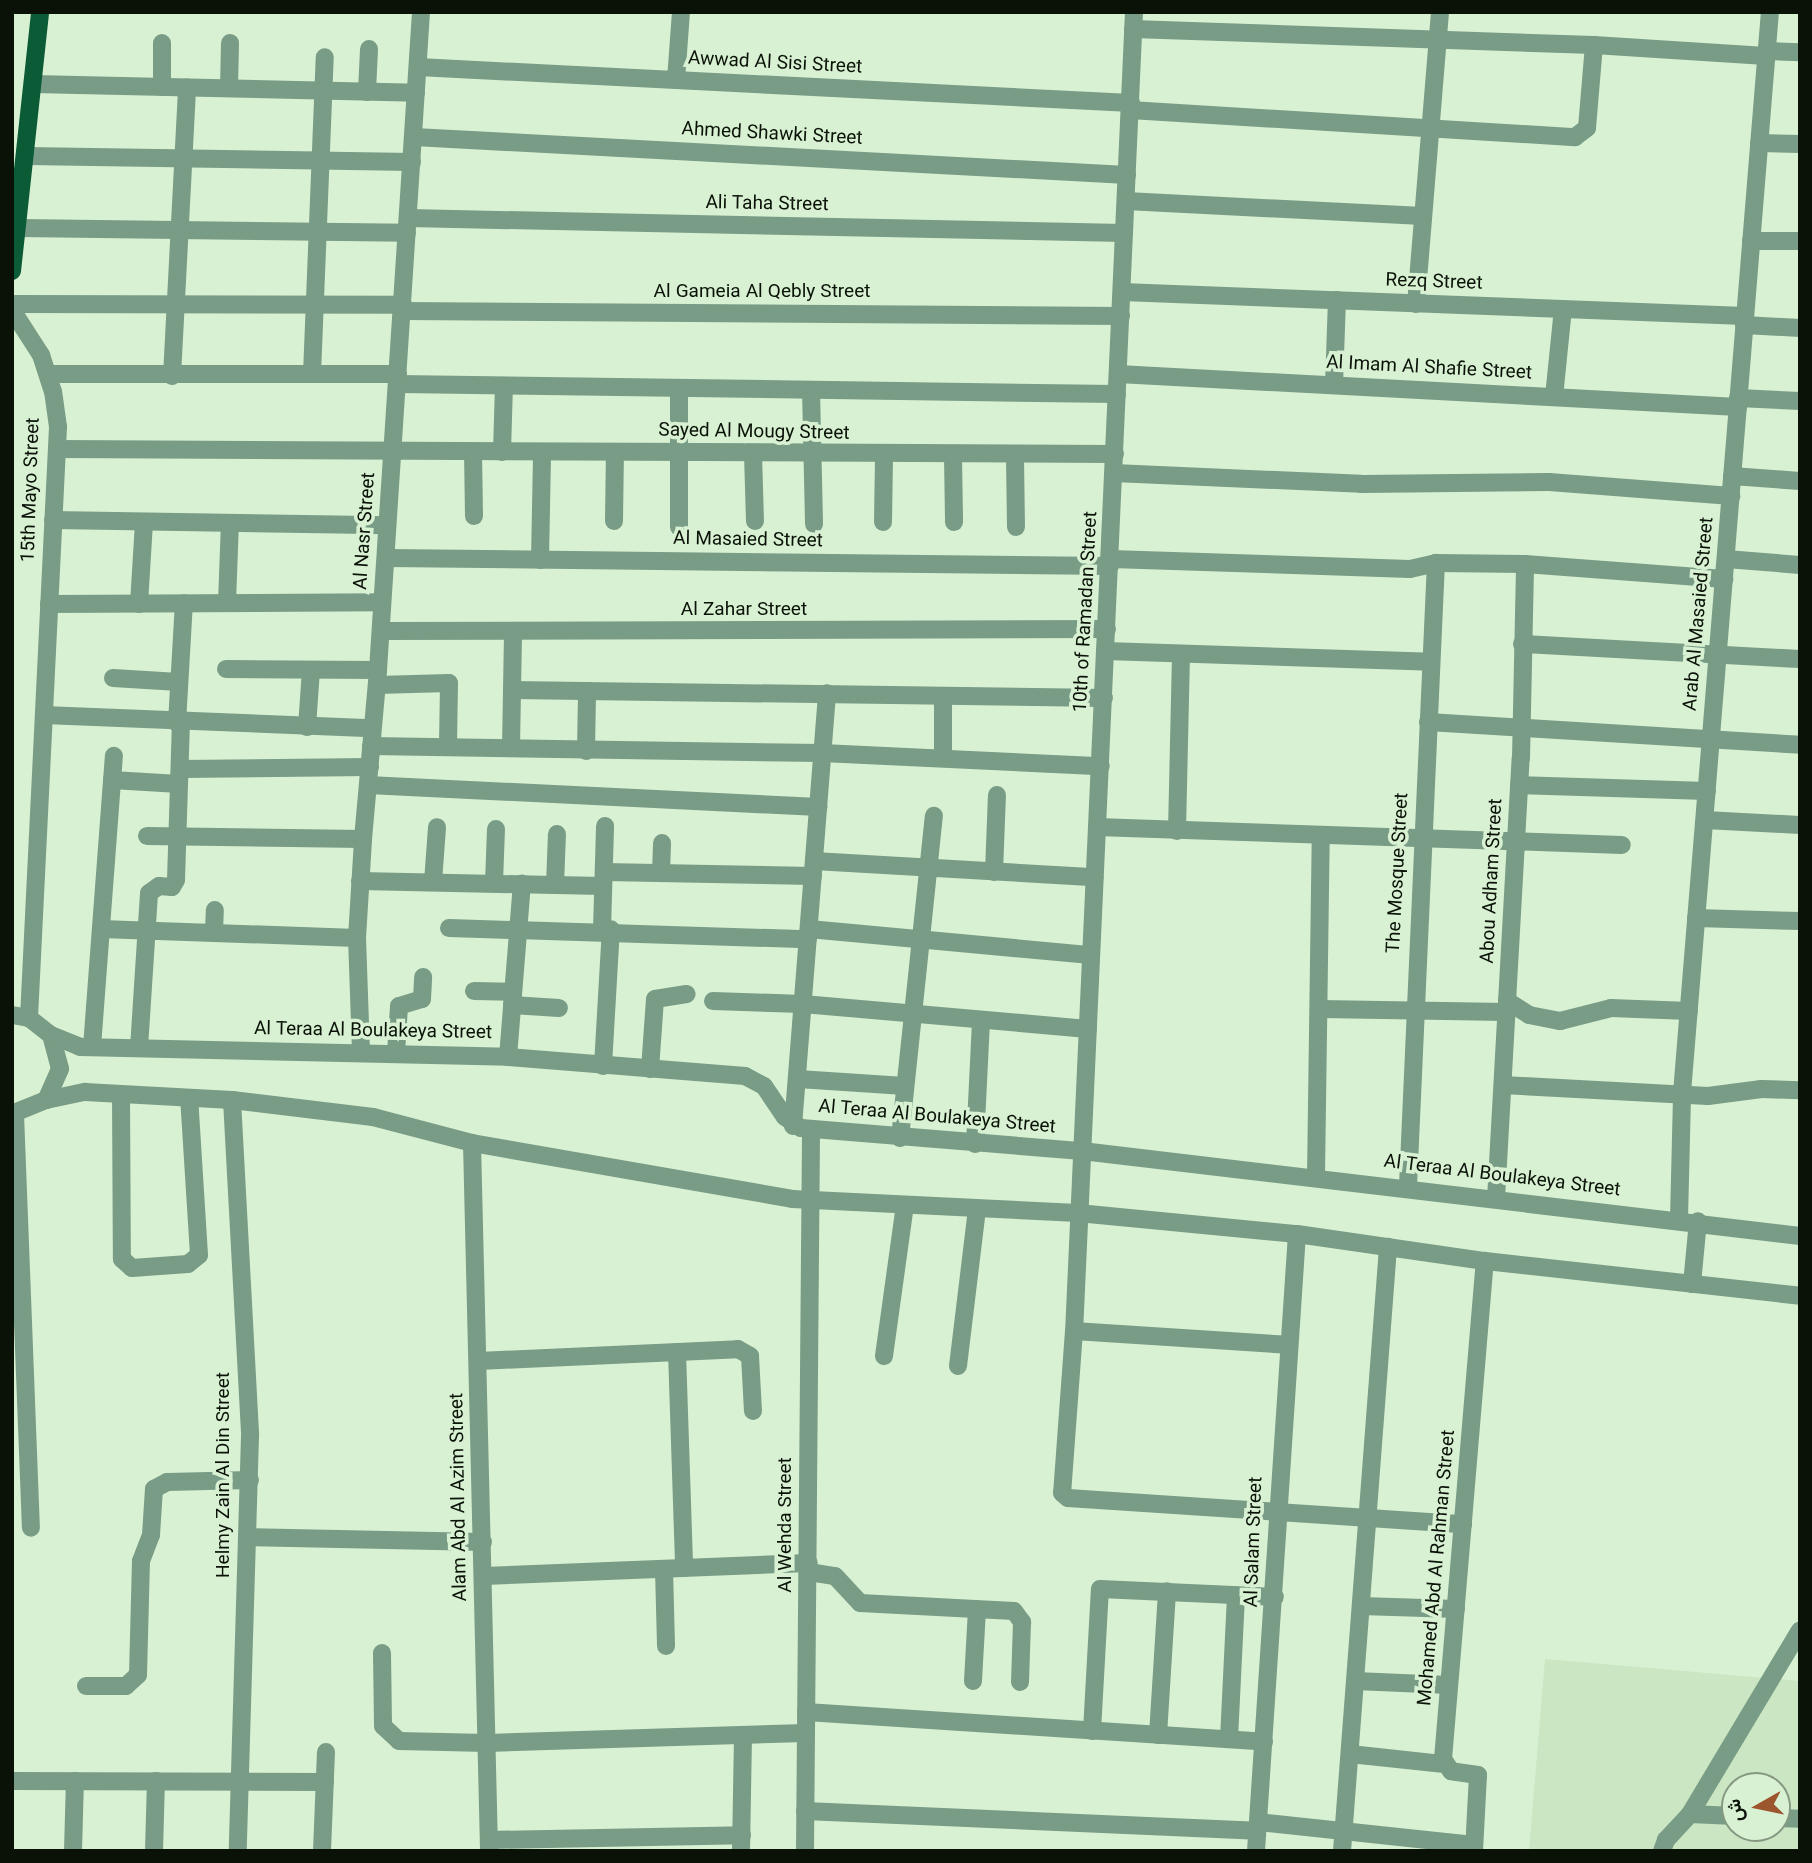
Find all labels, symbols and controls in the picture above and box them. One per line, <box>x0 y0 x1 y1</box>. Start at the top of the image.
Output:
street label: Awwad Al Sisi Street <box>687 48 863 80</box>
street label: Ahmed Shawki Street <box>681 119 863 151</box>
street label: Ali Taha Street <box>705 193 829 217</box>
street label: Rezq Street <box>1385 270 1483 296</box>
street label: Al Gameia Al Qebly Street <box>654 282 870 304</box>
street label: Al Imam Al Shafie Street <box>1326 352 1532 386</box>
street label: 15th Mayo Street <box>18 417 46 563</box>
street label: Sayed Al Mougy Street <box>658 420 850 446</box>
street label: Al Nasr Street <box>351 472 381 590</box>
street label: 10th of Ramadan Street <box>1070 511 1104 713</box>
street label: Arab Al Masaied Street <box>1680 516 1720 712</box>
street label: Al Masaied Street <box>673 528 823 554</box>
street label: Al Zahar Street <box>681 600 807 622</box>
street label: The Mosque Street <box>1383 792 1415 954</box>
street label: Abou Adham Street <box>1477 798 1509 964</box>
street label: Al Teraa Al Boulakeya Street <box>254 1019 492 1045</box>
street label: Al Teraa Al Boulakeya Street <box>817 1096 1057 1140</box>
street label: Al Teraa Al Boulakeya Street <box>1382 1151 1622 1203</box>
street label: Helmy Zain Al Din Street <box>214 1372 236 1578</box>
street label: Alam Abd Al Azim Street <box>447 1393 473 1601</box>
street label: Mohamed Abd Al Rahman Street <box>1415 1429 1461 1707</box>
street label: Al Wehda Street <box>776 1457 798 1593</box>
street label: Al Salam Street <box>1241 1476 1269 1608</box>
north arrow <box>1721 1772 1791 1842</box>
text: ش <box>1721 1797 1753 1824</box>

